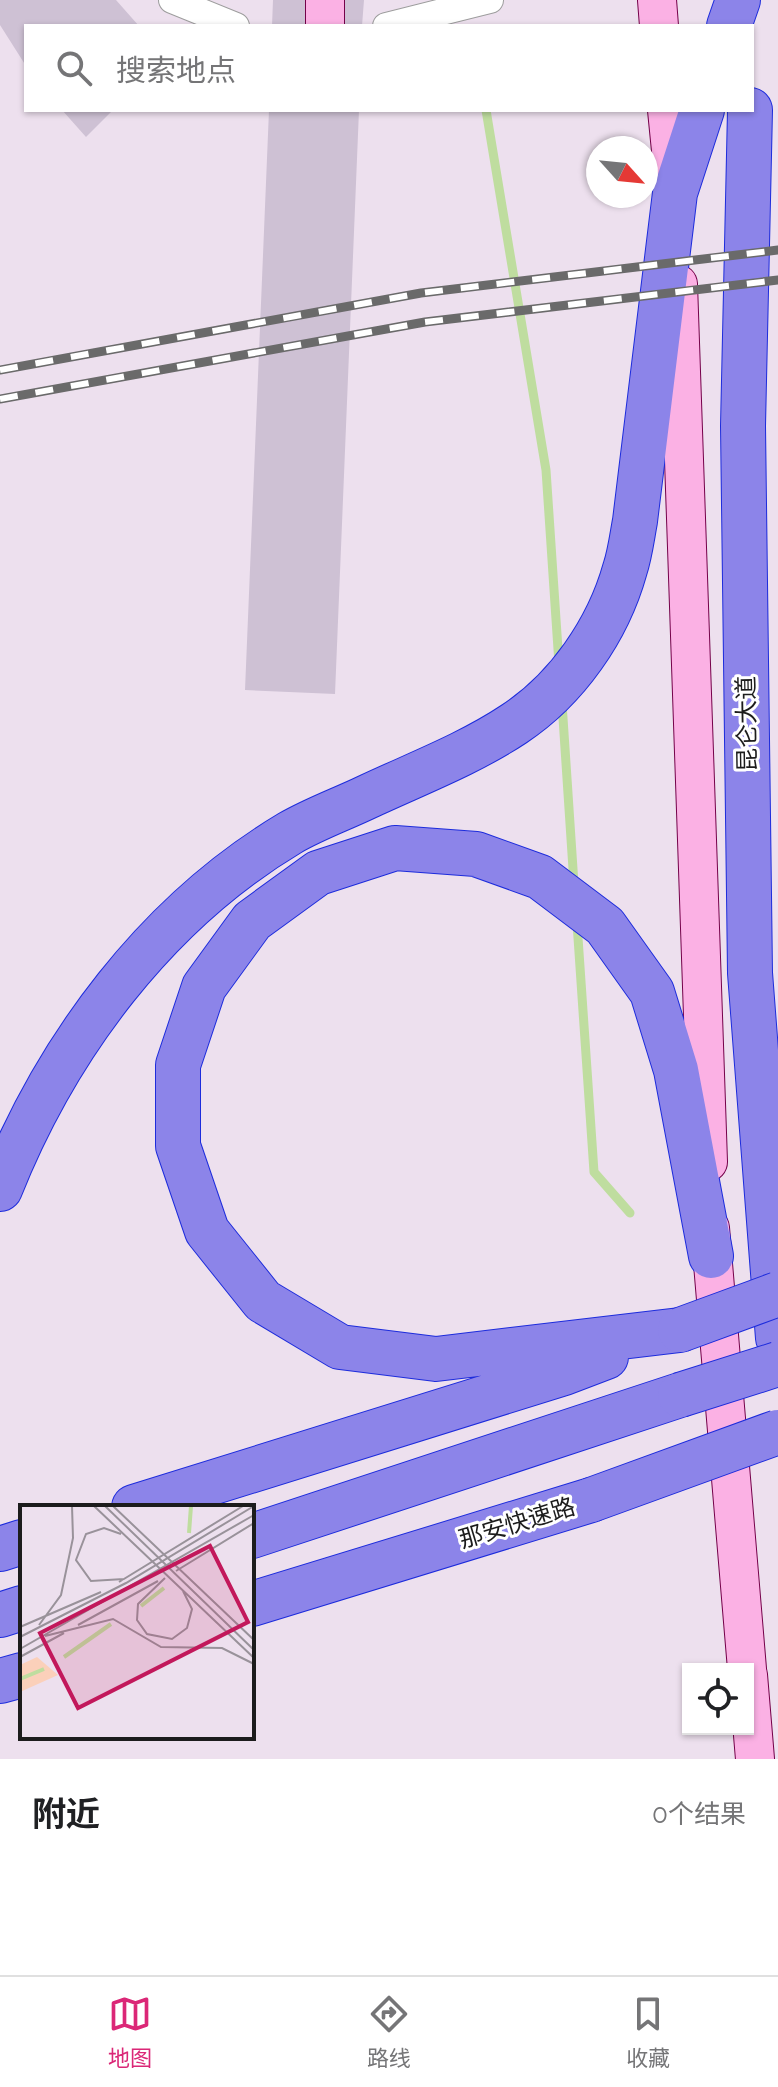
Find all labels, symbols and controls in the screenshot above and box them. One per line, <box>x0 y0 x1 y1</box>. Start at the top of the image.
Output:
search box <box>24 24 754 112</box>
icon: search <box>52 46 96 90</box>
text: 搜索地点 <box>116 53 236 88</box>
north arrow <box>586 136 658 208</box>
street label: 昆仑大道 <box>731 676 762 772</box>
street label: 那安快速路 <box>455 1491 578 1554</box>
inset map <box>20 1505 254 1739</box>
map controls <box>682 1663 754 1735</box>
button: locate <box>682 1663 754 1735</box>
text: 附近 <box>32 1794 100 1834</box>
text: 0个结果 <box>652 1799 746 1829</box>
tab: 地图 <box>108 1992 152 2072</box>
tab: 路线 <box>367 1992 411 2072</box>
tab: 收藏 <box>626 1992 670 2072</box>

